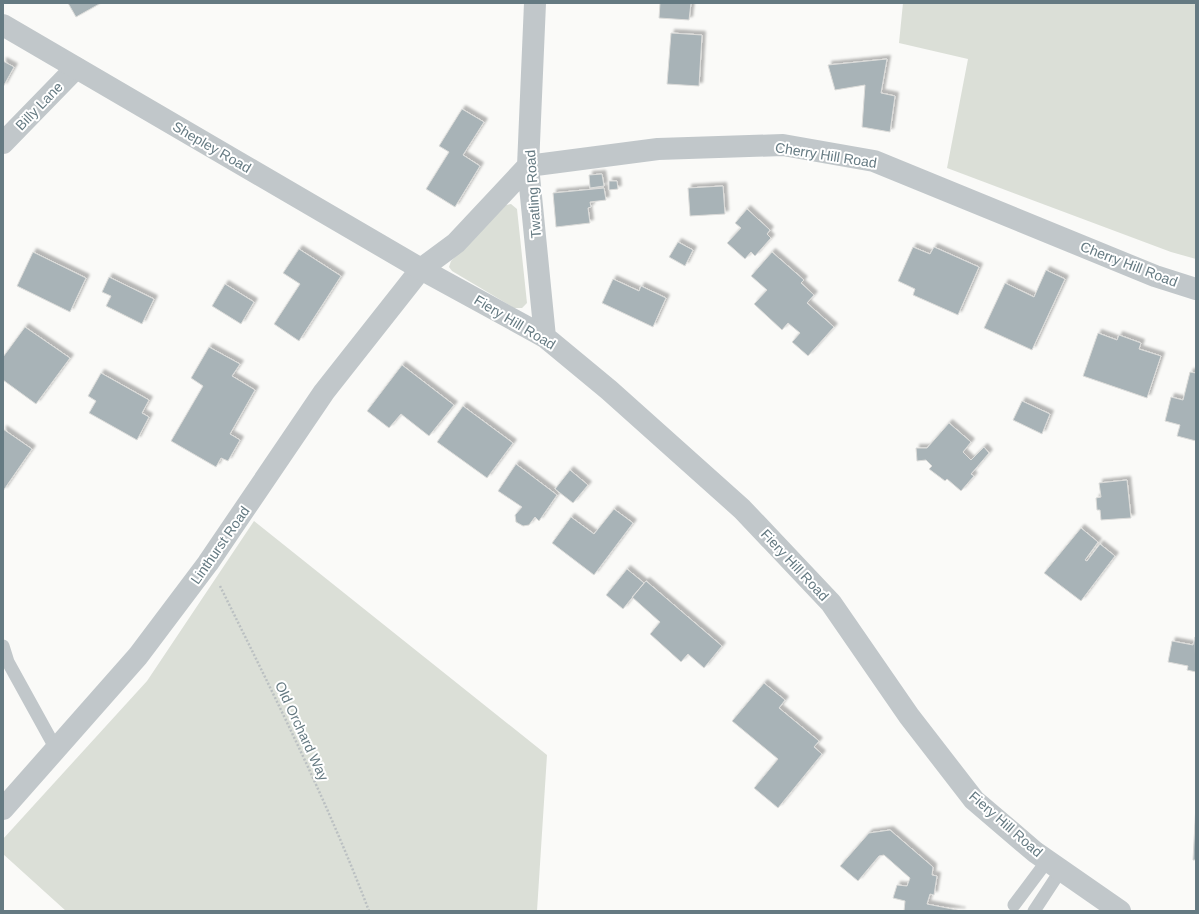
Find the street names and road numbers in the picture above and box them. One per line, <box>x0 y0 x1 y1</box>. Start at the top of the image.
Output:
street label: Billy Lane <box>12 78 66 133</box>
street label: Shepley Road <box>170 118 254 176</box>
street label: Cherry Hill Road <box>774 139 878 171</box>
street label: Twatling Road <box>522 149 544 239</box>
street label: Cherry Hill Road <box>1078 238 1180 290</box>
street label: Fiery Hill Road <box>472 291 558 353</box>
street label: Linthurst Road <box>187 503 253 587</box>
street label: Fiery Hill Road <box>758 526 832 604</box>
street label: Old Orchard Way <box>272 679 332 783</box>
street label: Fiery Hill Road <box>966 788 1046 860</box>

